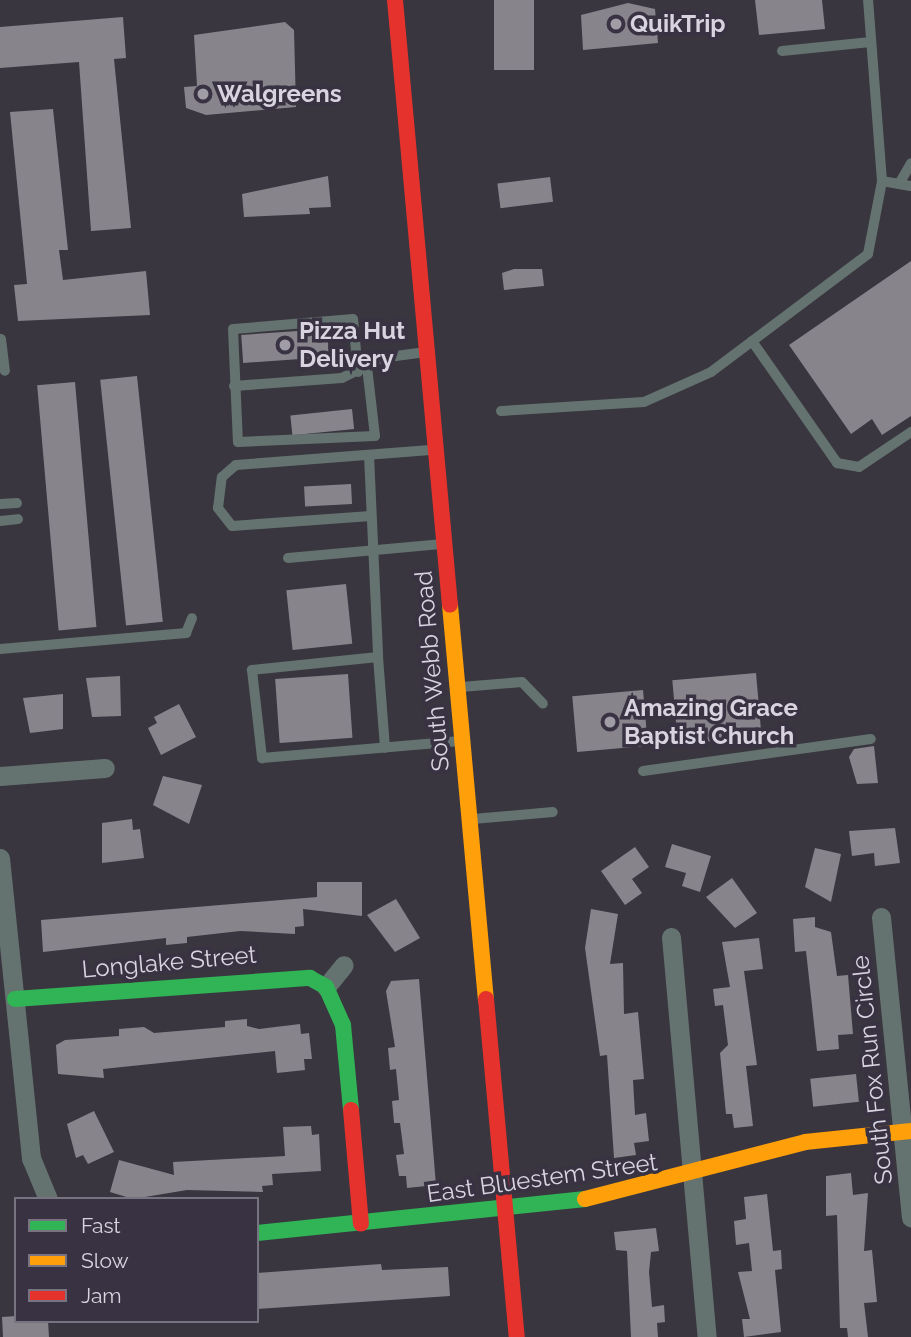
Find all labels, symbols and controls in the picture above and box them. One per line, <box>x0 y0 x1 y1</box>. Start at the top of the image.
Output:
place label: QuikTrip <box>630 10 726 38</box>
marker: QuikTrip <box>608 16 624 32</box>
place label: Walgreens <box>217 80 342 108</box>
marker: Walgreens <box>195 86 211 102</box>
place label: Pizza Hut Delivery <box>299 317 405 373</box>
marker: Pizza Hut Delivery <box>277 337 293 353</box>
street label: South Webb Road <box>409 569 455 773</box>
place label: Amazing Grace Baptist Church <box>624 694 798 750</box>
marker: Amazing Grace Baptist Church <box>602 714 618 730</box>
street label: Longlake Street <box>80 940 258 984</box>
street label: South Fox Run Circle <box>846 954 898 1186</box>
street label: East Bluestem Street <box>425 1148 659 1208</box>
legend <box>14 1197 259 1323</box>
text: Fast <box>81 1213 121 1238</box>
text: Slow <box>81 1248 129 1273</box>
text: Jam <box>81 1283 122 1308</box>

